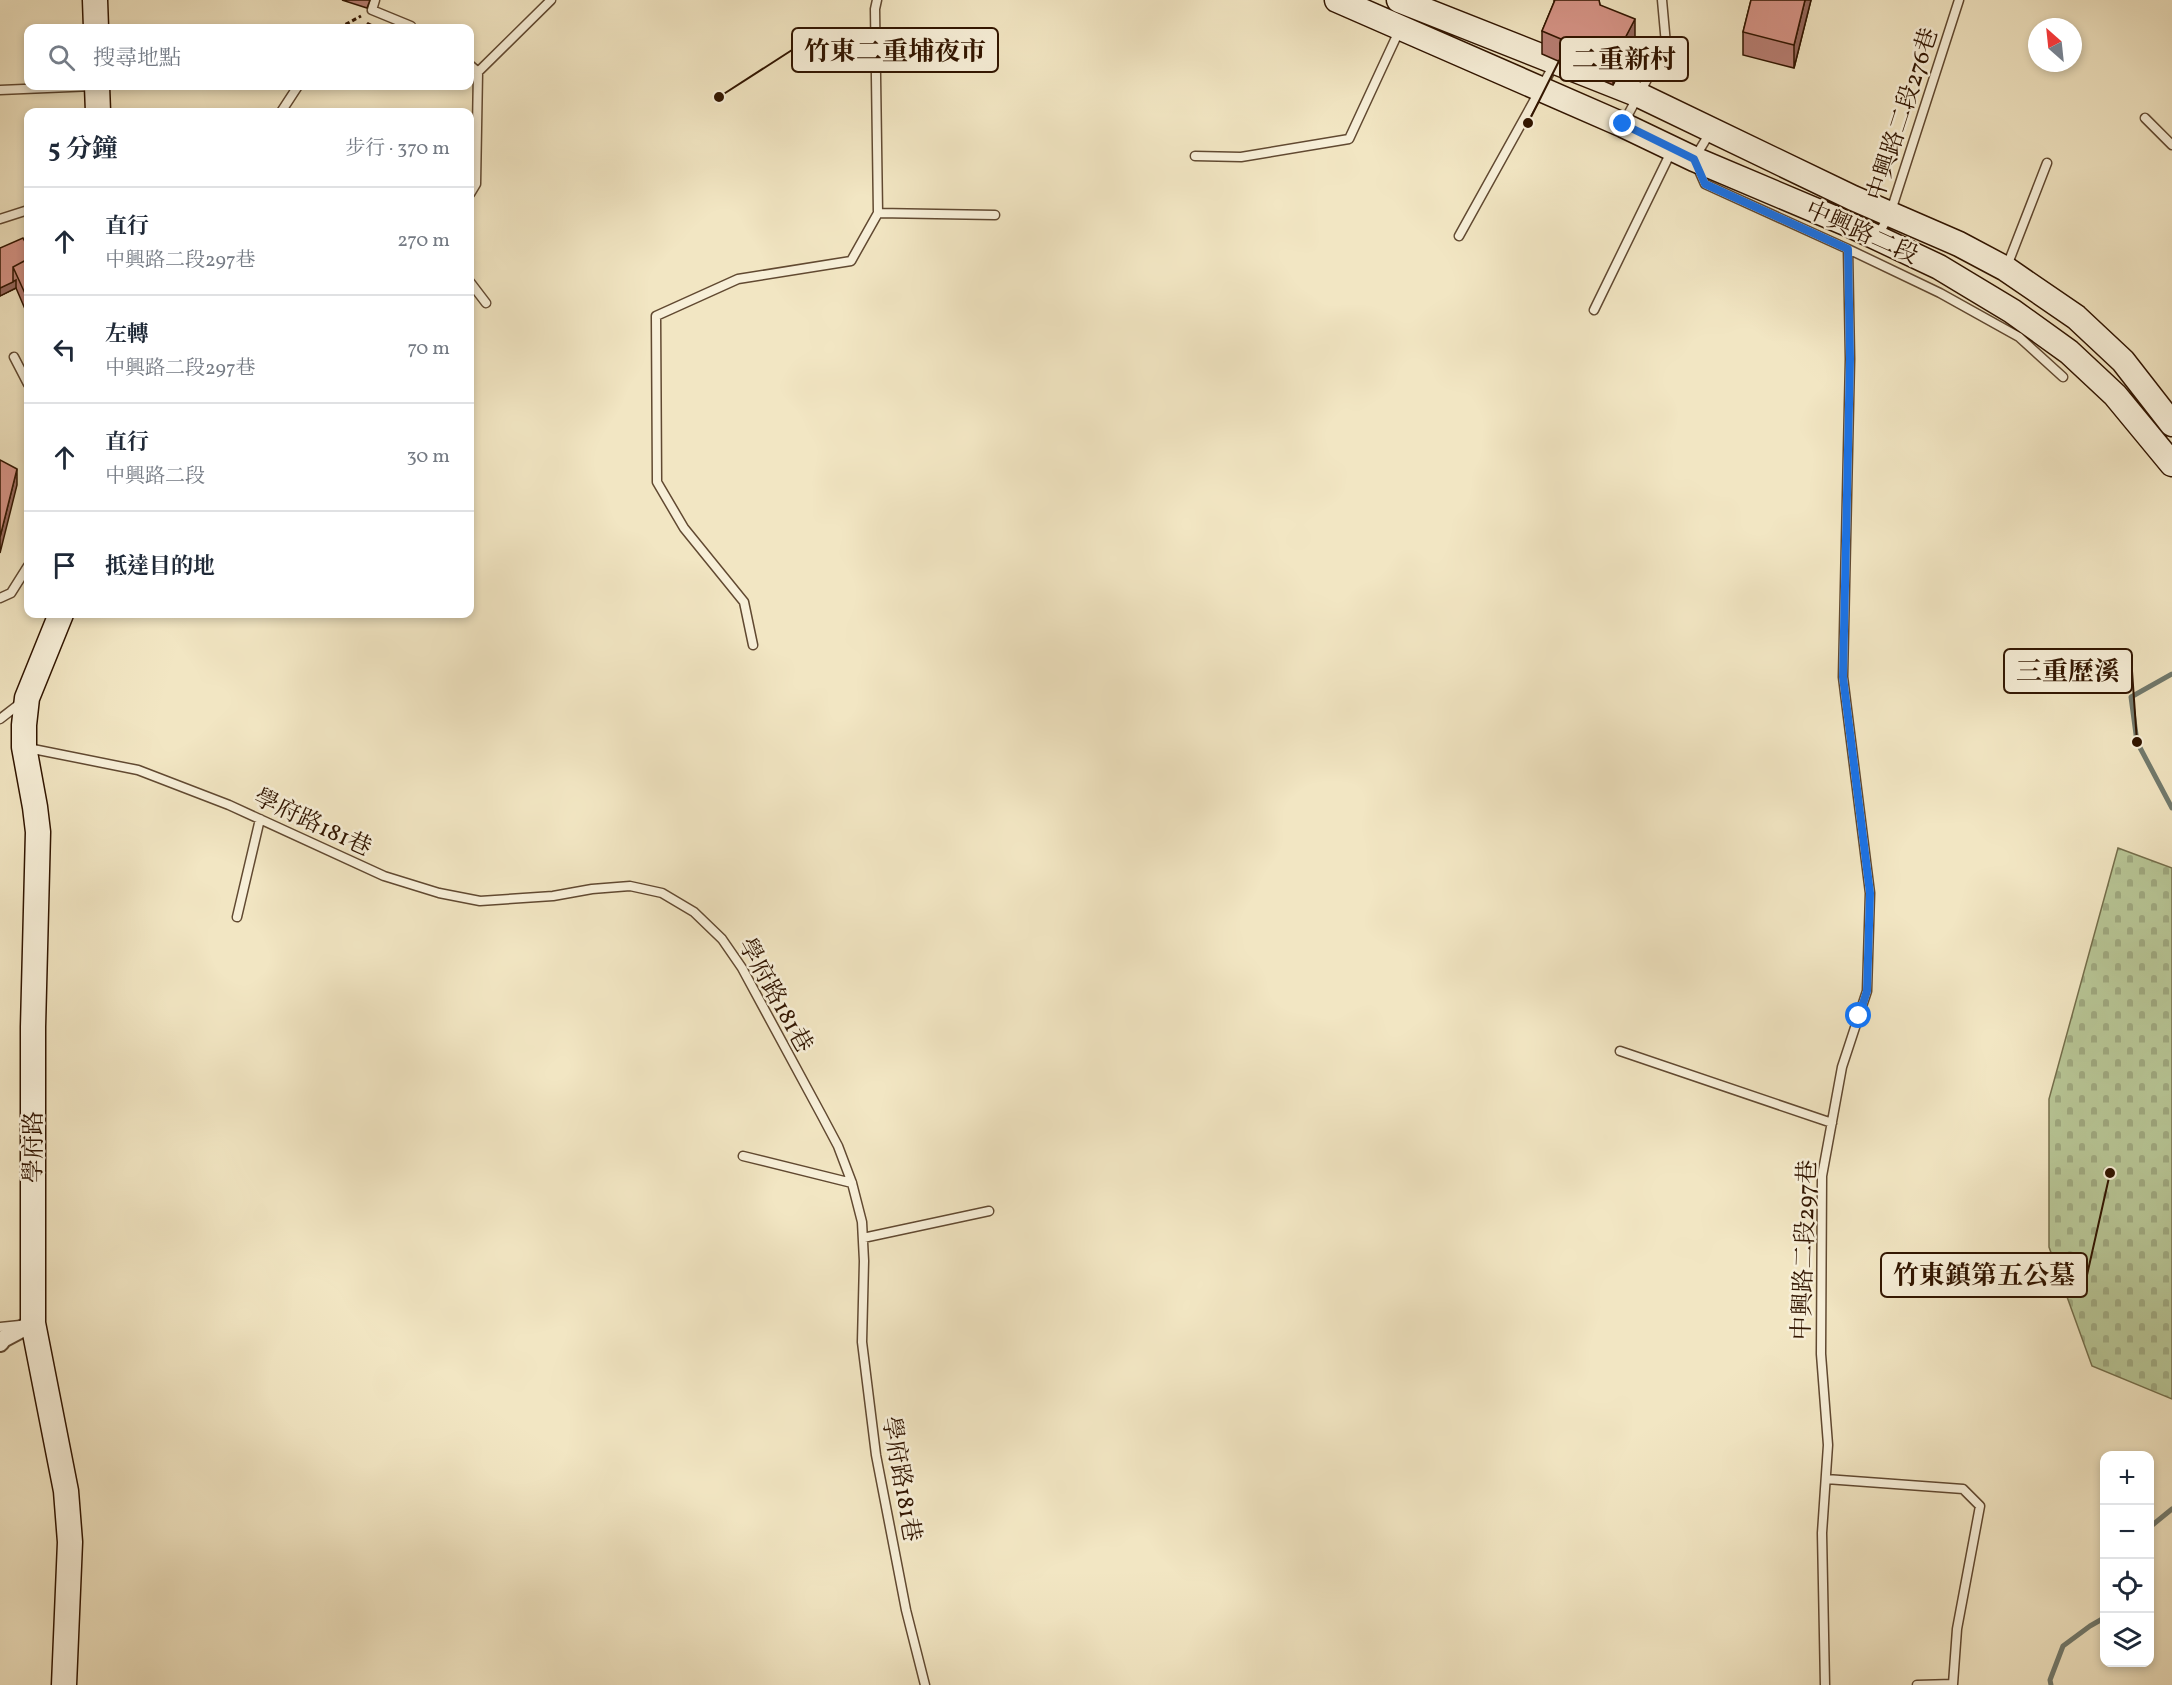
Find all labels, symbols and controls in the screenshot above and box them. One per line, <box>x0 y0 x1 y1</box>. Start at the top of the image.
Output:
north arrow <box>2028 18 2082 72</box>
search box <box>24 24 474 90</box>
street label: 中興路二段276巷 <box>1860 24 1948 206</box>
callout: 竹東二重埔夜市 <box>792 28 998 72</box>
text: 竹東二重埔夜市 <box>804 35 986 71</box>
callout: 二重新村 <box>1560 37 1688 81</box>
icon: search <box>45 41 78 74</box>
text: 二重新村 <box>1572 43 1676 79</box>
text: 搜尋地點 <box>93 44 181 75</box>
route end <box>1609 110 1635 136</box>
text: 5 分鐘 <box>48 132 118 168</box>
text: 步行 · 370 m <box>345 135 450 163</box>
street label: 中興路二段 <box>1799 194 1923 274</box>
text: 直行 <box>105 212 149 243</box>
icon: ahead <box>48 225 81 258</box>
text: 270 m <box>397 227 450 255</box>
text: 中興路二段297巷 <box>105 247 256 275</box>
text: 左轉 <box>105 320 149 351</box>
icon: left <box>48 333 81 366</box>
text: 70 m <box>407 335 450 363</box>
text: 中興路二段297巷 <box>105 355 256 383</box>
text: 直行 <box>105 428 149 459</box>
icon: ahead <box>48 441 81 474</box>
text: 30 m <box>406 443 450 471</box>
text: 中興路二段 <box>105 463 205 491</box>
icon: arrive <box>48 549 81 582</box>
text: 抵達目的地 <box>105 552 215 583</box>
callout: 三重歷溪 <box>2004 649 2132 693</box>
text: 三重歷溪 <box>2016 655 2120 691</box>
street label: 學府路181巷 <box>247 782 377 866</box>
street label: 學府路181巷 <box>729 932 820 1060</box>
route start <box>1845 1002 1871 1028</box>
street label: 學府路 <box>18 1111 52 1183</box>
street label: 中興路二段297巷 <box>1786 1159 1826 1341</box>
callout: 竹東鎮第五公墓 <box>1881 1253 2087 1297</box>
text: 竹東鎮第五公墓 <box>1893 1259 2075 1295</box>
street label: 學府路181巷 <box>872 1414 928 1545</box>
map controls <box>2100 1451 2154 1667</box>
button: + <box>2100 1451 2154 1505</box>
button: − <box>2100 1505 2154 1559</box>
button: locate <box>2100 1559 2154 1613</box>
button: layers <box>2100 1613 2154 1667</box>

